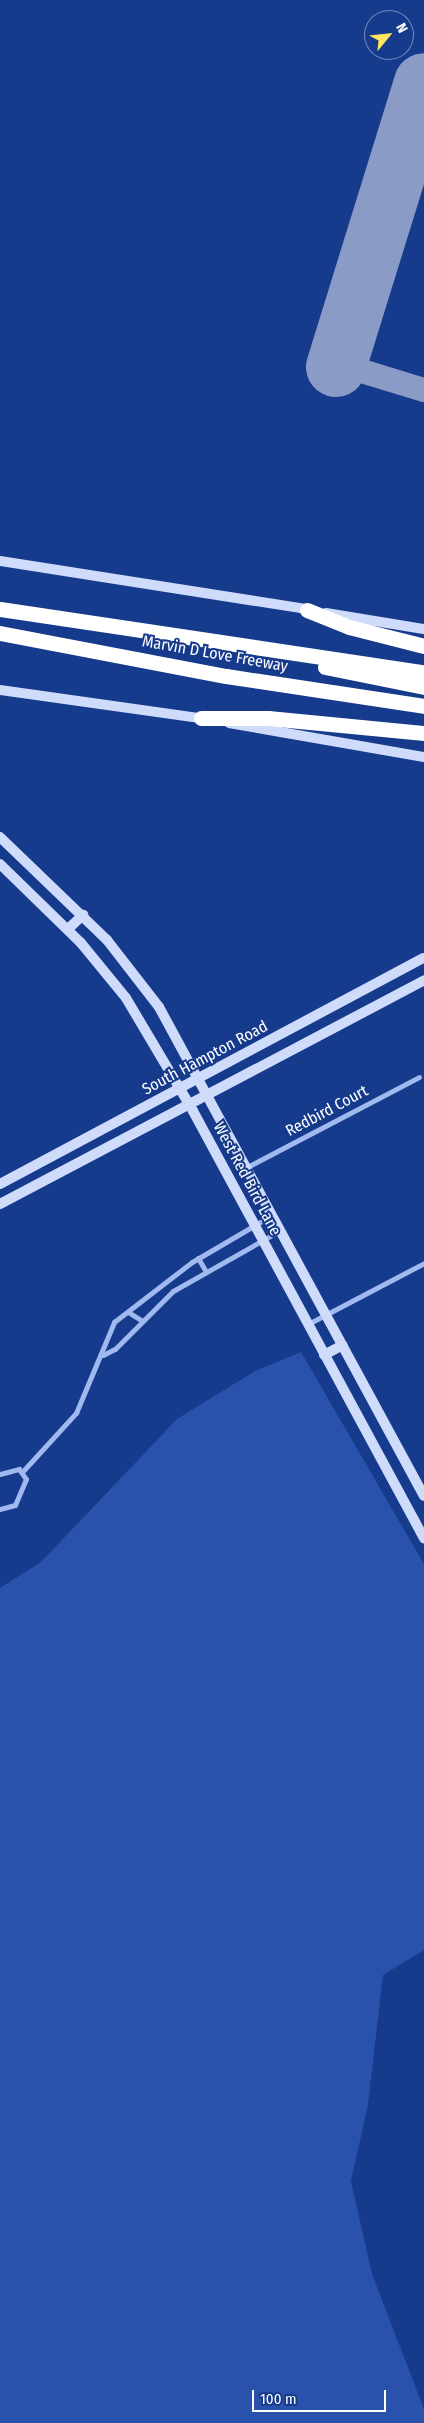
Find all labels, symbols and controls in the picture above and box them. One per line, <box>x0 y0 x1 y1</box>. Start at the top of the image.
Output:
north arrow <box>364 10 414 60</box>
text: N <box>392 20 411 36</box>
street label: Marvin D Love Freeway <box>141 632 289 676</box>
street label: South Hampton Road <box>139 1017 271 1099</box>
street label: Redbird Court <box>283 1081 371 1141</box>
street label: West Red Bird Lane <box>209 1119 285 1239</box>
scale bar <box>254 2380 388 2412</box>
text: 100 m <box>260 2390 297 2408</box>

